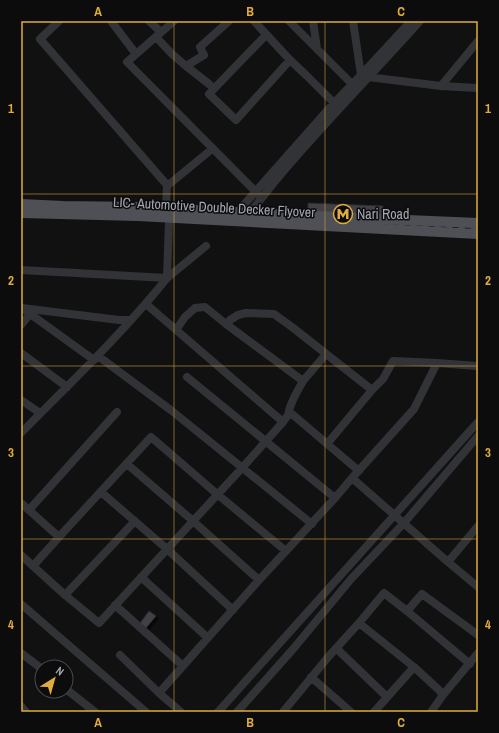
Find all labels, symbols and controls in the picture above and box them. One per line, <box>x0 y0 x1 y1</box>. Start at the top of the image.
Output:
text: A <box>94 3 102 20</box>
text: B <box>246 3 254 20</box>
text: C <box>397 3 405 20</box>
text: 1 <box>8 100 14 117</box>
text: 1 <box>485 100 491 117</box>
street label: LIC- Automotive Double Decker Flyover <box>113 193 316 221</box>
metro station icon: Nari Road <box>332 203 354 225</box>
place label: Nari Road <box>357 205 409 223</box>
text: 2 <box>8 272 14 289</box>
text: 2 <box>485 272 491 289</box>
text: 3 <box>8 444 14 461</box>
text: 3 <box>485 444 491 461</box>
text: 4 <box>8 616 14 633</box>
text: 4 <box>485 616 491 633</box>
north arrow <box>34 659 74 699</box>
text: N <box>53 663 67 679</box>
text: A <box>94 714 102 731</box>
text: B <box>246 714 254 731</box>
text: C <box>397 714 405 731</box>

